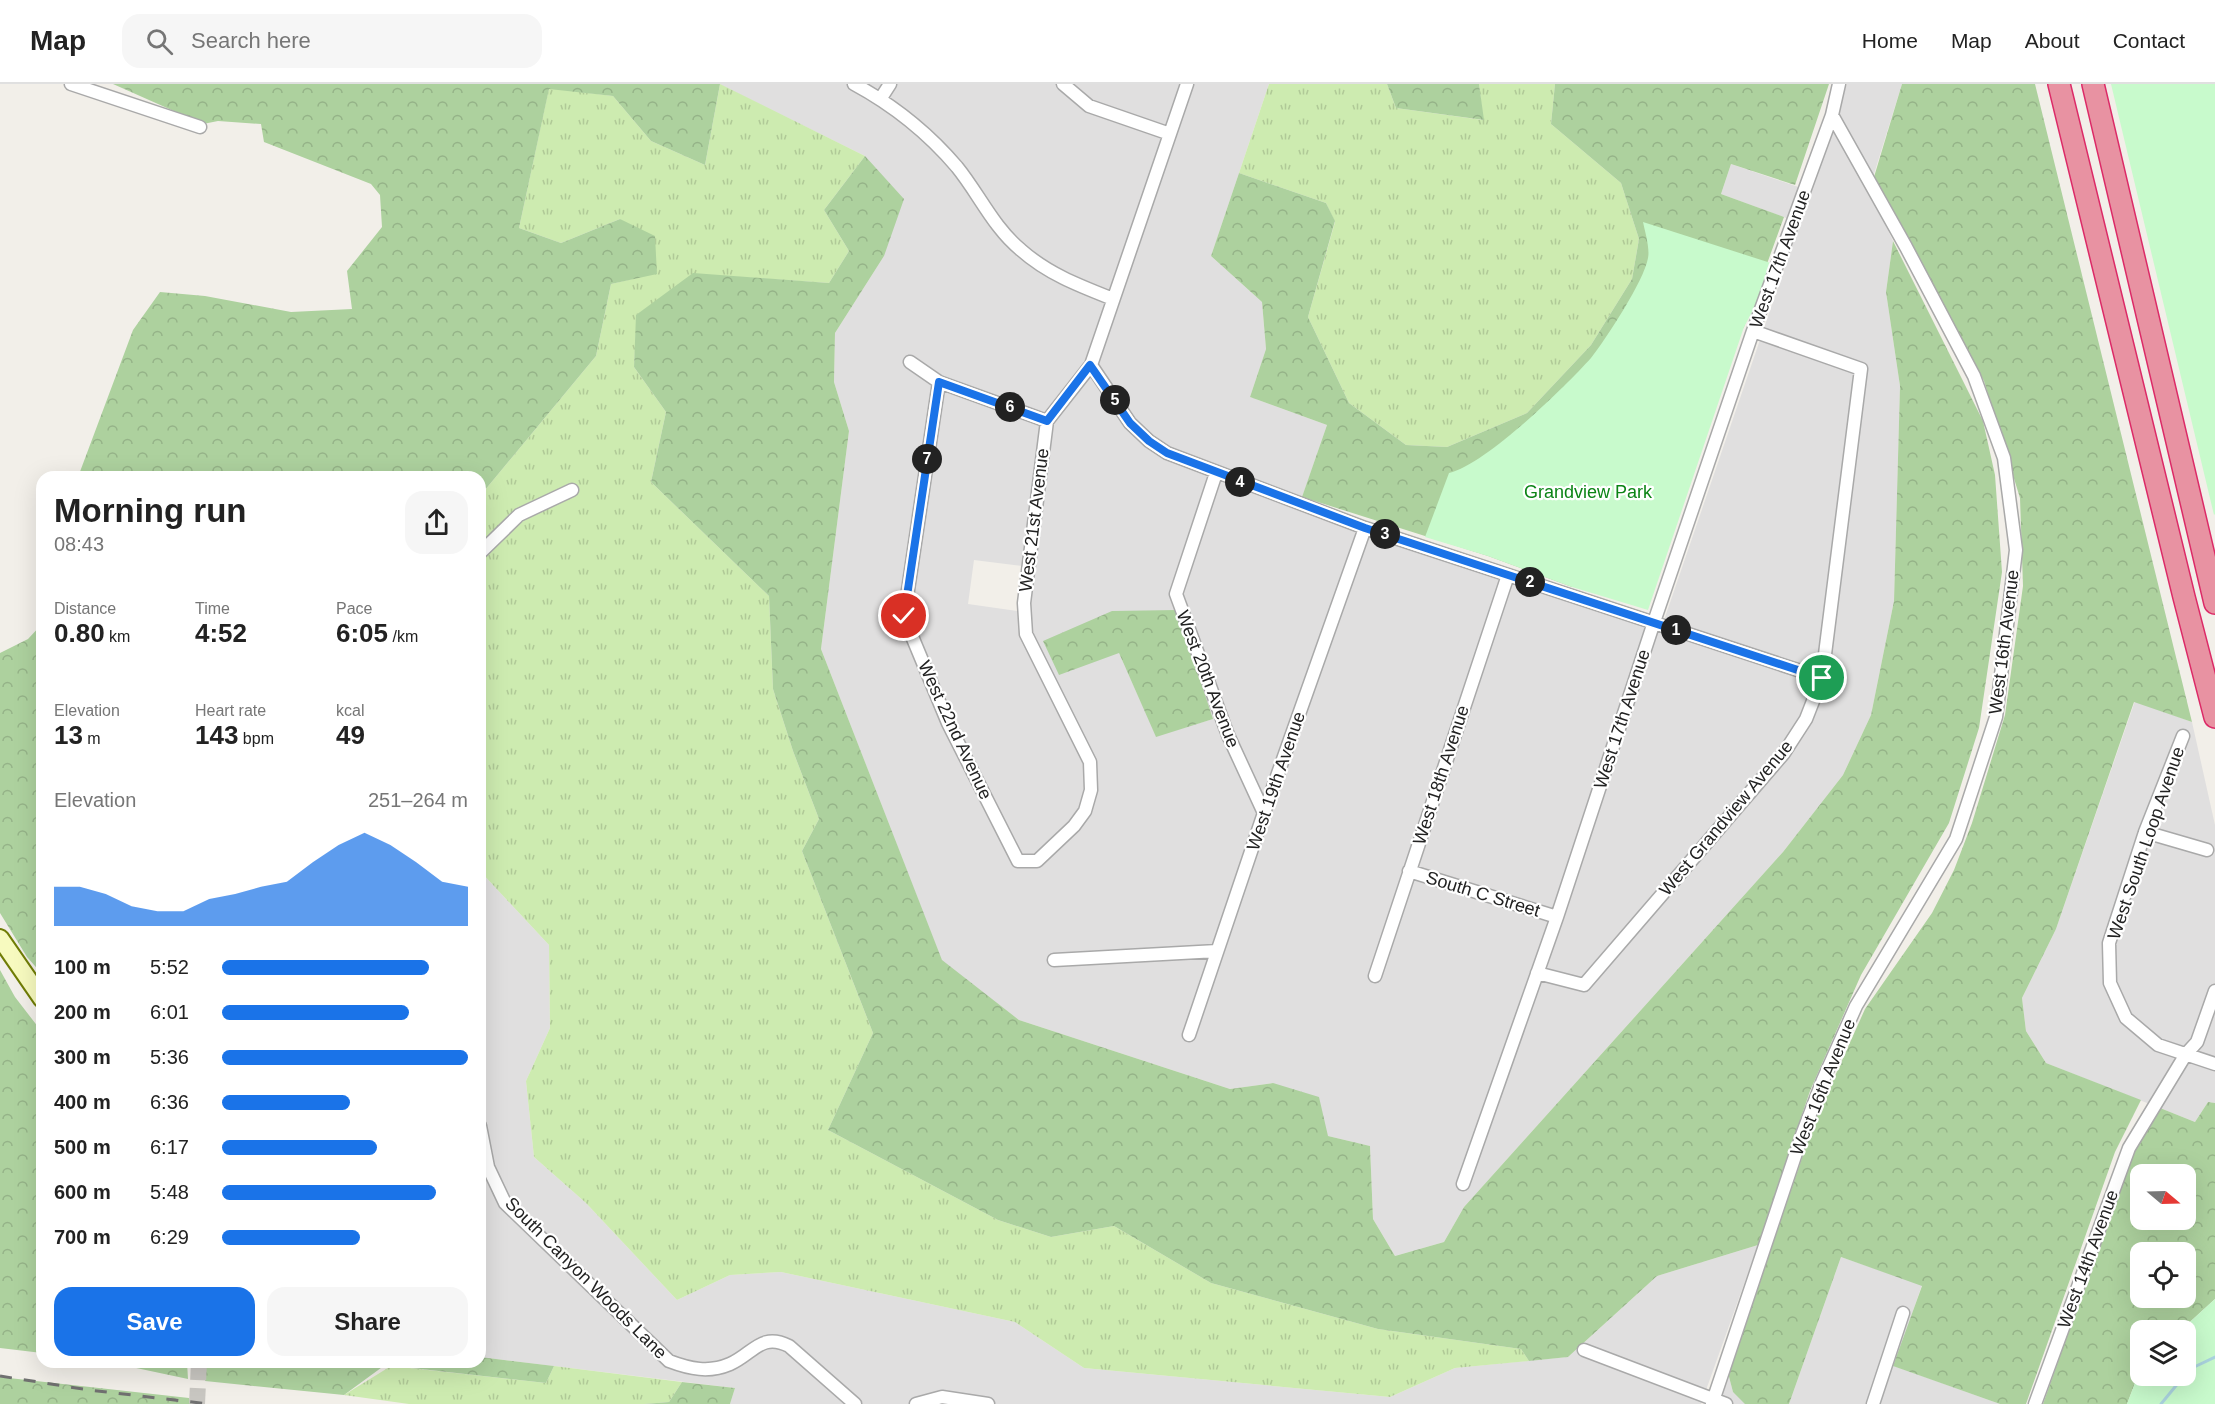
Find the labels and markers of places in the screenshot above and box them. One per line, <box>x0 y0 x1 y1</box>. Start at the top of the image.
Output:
pin: 5 <box>1100 385 1130 415</box>
pin: 6 <box>995 392 1025 422</box>
pin: 7 <box>912 444 942 474</box>
pin: 4 <box>1225 467 1255 497</box>
pin: 3 <box>1370 519 1400 549</box>
pin: 2 <box>1515 567 1545 597</box>
pin <box>878 590 929 641</box>
pin: 1 <box>1661 615 1691 645</box>
pin <box>1796 652 1847 703</box>

